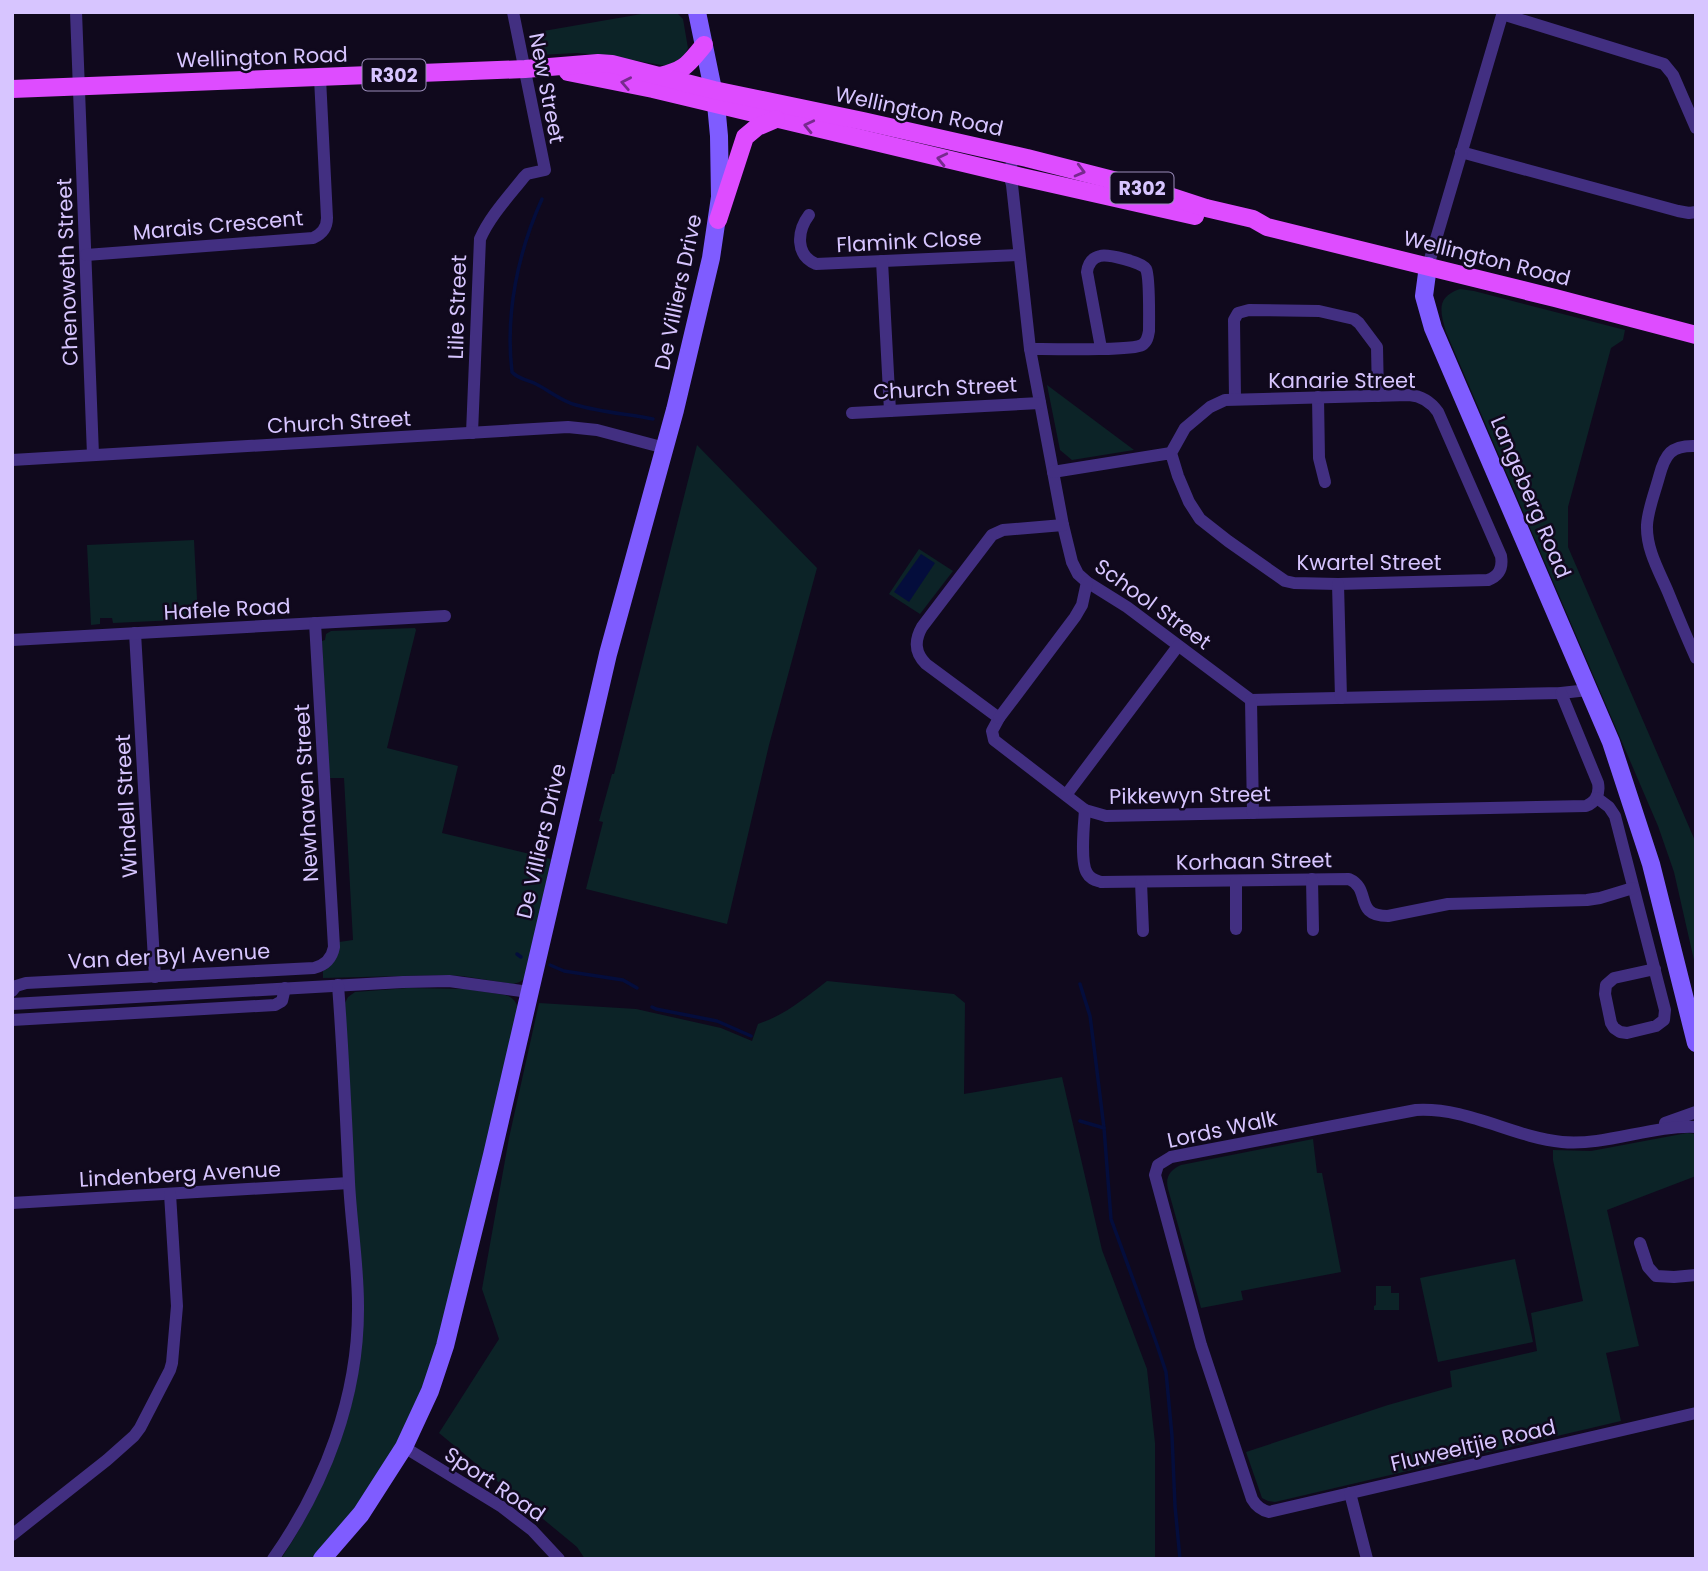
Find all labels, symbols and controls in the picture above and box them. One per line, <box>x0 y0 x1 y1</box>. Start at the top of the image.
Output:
street label: New Street <box>522 30 572 146</box>
street label: Wellington Road <box>176 40 348 74</box>
road number: R302 <box>362 60 426 90</box>
one-way arrow <box>620 76 632 91</box>
street label: Wellington Road <box>832 79 1006 143</box>
one-way arrow <box>803 120 815 134</box>
one-way arrow <box>936 152 948 167</box>
one-way arrow <box>1074 163 1086 178</box>
road number: R302 <box>1110 172 1174 204</box>
street label: Chenoweth Street <box>49 178 85 366</box>
street label: Marais Crescent <box>132 203 304 247</box>
street label: De Villiers Drive <box>647 212 709 372</box>
street label: Flamink Close <box>836 223 982 259</box>
street label: Wellington Road <box>1400 223 1574 293</box>
street label: Lilie Street <box>441 254 473 360</box>
street label: Kanarie Street <box>1268 366 1416 395</box>
street label: Church Street <box>872 370 1018 406</box>
street label: Church Street <box>266 404 412 440</box>
street label: Langeberg Road <box>1484 412 1578 582</box>
street label: Kwartel Street <box>1297 548 1441 577</box>
street label: School Street <box>1089 552 1217 656</box>
street label: Hafele Road <box>163 591 291 627</box>
street label: Newhaven Street <box>287 703 325 883</box>
street label: Windell Street <box>108 733 144 879</box>
street label: De Villiers Drive <box>509 761 573 921</box>
street label: Pikkewyn Street <box>1109 779 1271 811</box>
street label: Korhaan Street <box>1176 845 1332 877</box>
street label: Van der Byl Avenue <box>67 936 271 976</box>
street label: Lords Walk <box>1164 1103 1280 1155</box>
street label: Lindenberg Avenue <box>78 1154 282 1194</box>
street label: Fluweeltjie Road <box>1387 1412 1559 1478</box>
street label: Sport Road <box>439 1440 551 1528</box>

